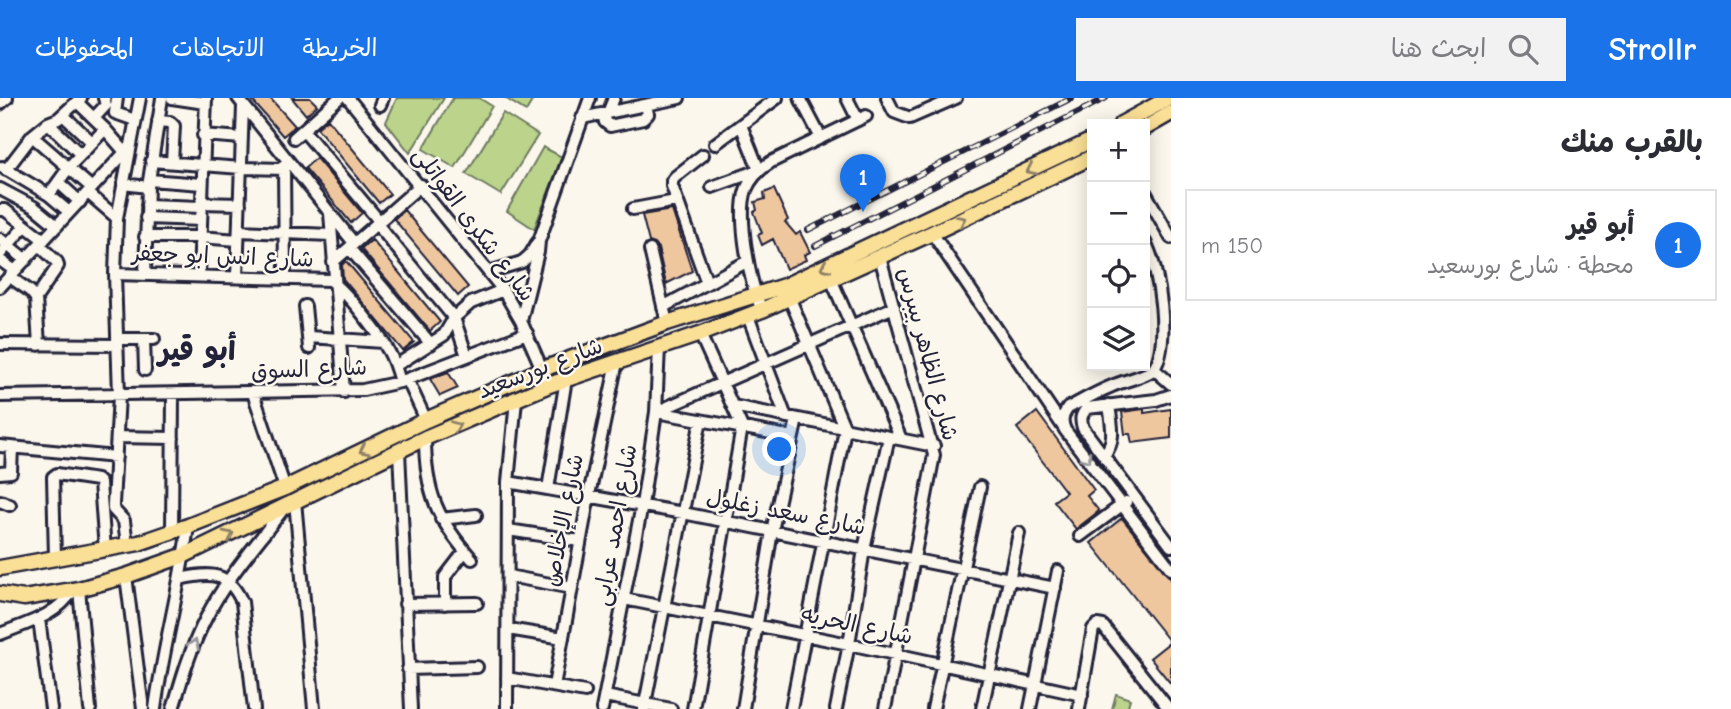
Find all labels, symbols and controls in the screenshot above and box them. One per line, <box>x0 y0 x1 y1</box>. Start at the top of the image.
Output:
search box <box>1076 18 1566 81</box>
icon: search <box>1504 30 1542 68</box>
text: Strollr <box>1608 30 1696 68</box>
text: المحفوظات <box>35 34 134 62</box>
text: الاتجاهات <box>172 34 265 62</box>
text: الخريطة <box>303 34 377 62</box>
text: ابحث هنا <box>1391 34 1486 64</box>
map controls <box>1087 119 1150 371</box>
button: + <box>1087 119 1150 182</box>
text: بالقرب منك <box>1561 125 1703 160</box>
street label: شارع شكرى القواتلى <box>405 141 541 308</box>
pin: 1 <box>840 154 886 212</box>
one-way arrow <box>1026 161 1038 175</box>
button: − <box>1087 182 1150 245</box>
text: أبو قير <box>1567 211 1634 241</box>
one-way arrow <box>954 214 966 228</box>
text: 150 m <box>1201 232 1263 259</box>
text: 1 <box>1673 232 1683 259</box>
street label: شارع انس ابو جعفر <box>130 239 314 275</box>
button: locate <box>1087 245 1150 308</box>
text: محطة · شارع بورسعيد <box>1427 252 1634 279</box>
one-way arrow <box>820 259 832 273</box>
street label: شارع الظاهر بيبرس <box>890 265 964 444</box>
button: layers <box>1087 308 1150 371</box>
district label: أبو قير <box>155 331 237 369</box>
street label: شارع بورسعيد <box>474 332 607 406</box>
street label: شارع السوق <box>251 353 367 387</box>
one-way arrow <box>449 420 461 434</box>
your location <box>762 432 796 466</box>
one-way arrow <box>359 442 371 456</box>
street label: شارع احمد عرابى <box>587 442 644 608</box>
one-way arrow <box>1078 450 1091 463</box>
street label: شارع الإخلاص <box>537 451 591 589</box>
street label: شارع سعد زغلول <box>704 483 868 543</box>
one-way arrow <box>222 530 234 544</box>
street label: شارع الحريه <box>798 600 915 652</box>
one-way arrow <box>186 639 200 651</box>

